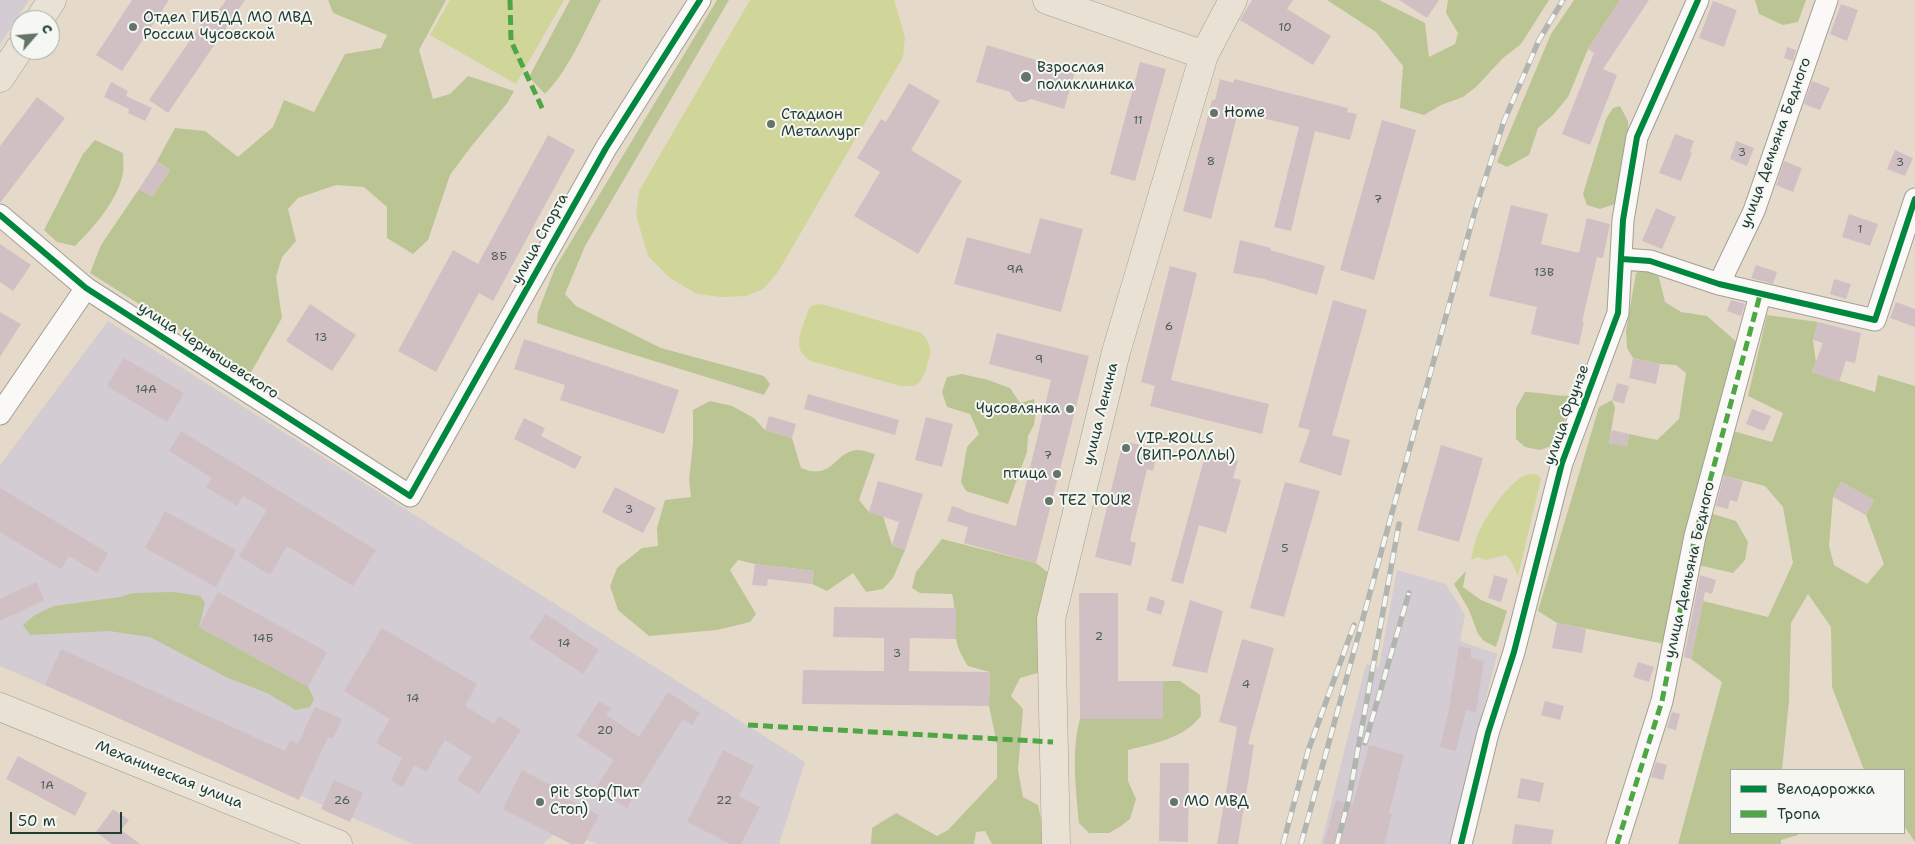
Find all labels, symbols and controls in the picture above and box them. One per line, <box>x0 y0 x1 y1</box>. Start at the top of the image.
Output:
place label: Отдел ГИБДД МО МВД России Чусовской <box>143 9 312 44</box>
north arrow <box>10 10 60 60</box>
text: С <box>37 21 57 37</box>
marker: Отдел ГИБДД МО МВД России Чусовской <box>127 21 139 33</box>
house number: 10 <box>1278 21 1292 35</box>
street label: улица Демьяна Бедного <box>1737 55 1815 231</box>
place label: Взрослая поликлиника <box>1037 59 1134 94</box>
marker: Взрослая поликлиника <box>1019 70 1033 84</box>
place label: Home <box>1224 104 1265 122</box>
place label: Стадион Металлург <box>781 106 861 141</box>
marker: Home <box>1208 107 1220 119</box>
house number: 11 <box>1133 114 1143 128</box>
marker: Стадион Металлург <box>765 118 777 130</box>
house number: 3 <box>1738 146 1746 160</box>
house number: 8 <box>1207 155 1215 169</box>
house number: 3 <box>1896 156 1904 170</box>
street label: улица Спорта <box>508 190 572 288</box>
house number: 7 <box>1374 193 1382 207</box>
house number: 1 <box>1857 223 1863 237</box>
house number: 8Б <box>491 250 507 264</box>
house number: 9А <box>1006 263 1024 277</box>
house number: 13В <box>1534 266 1554 280</box>
street label: улица Чернышевского <box>134 299 282 403</box>
house number: 6 <box>1165 320 1173 334</box>
house number: 13 <box>315 331 327 345</box>
house number: 9 <box>1035 353 1043 367</box>
street label: улица Ленина <box>1080 361 1122 467</box>
street label: улица Фрунзе <box>1541 362 1593 468</box>
house number: 14А <box>135 383 157 397</box>
place label: Чусовлянка <box>976 400 1060 418</box>
marker: Чусовлянка <box>1064 403 1076 415</box>
place label: VIP-ROLLS (ВИП-РОЛЛЫ) <box>1136 430 1235 465</box>
marker: VIP-ROLLS (ВИП-РОЛЛЫ) <box>1120 442 1132 454</box>
house number: 7 <box>1044 449 1052 463</box>
place label: птица <box>1003 465 1047 483</box>
marker: птица <box>1051 468 1063 480</box>
street label: улица Демьяна Бедного <box>1661 480 1719 660</box>
place label: TEZ TOUR <box>1059 492 1131 510</box>
marker: TEZ TOUR <box>1043 495 1055 507</box>
house number: 3 <box>625 503 633 517</box>
house number: 5 <box>1281 542 1289 556</box>
house number: 2 <box>1095 630 1103 644</box>
house number: 14Б <box>253 632 273 646</box>
house number: 14 <box>558 637 570 651</box>
house number: 3 <box>893 647 901 661</box>
house number: 4 <box>1242 678 1250 692</box>
house number: 14 <box>407 692 419 706</box>
house number: 20 <box>597 724 613 738</box>
street label: Механическая улица <box>93 737 245 813</box>
legend <box>1730 769 1905 834</box>
house number: 1А <box>40 779 54 793</box>
text: Велодорожка <box>1777 779 1875 799</box>
place label: Pit Stop(Пит Стоп) <box>550 784 639 819</box>
place label: МО МВД <box>1184 793 1249 811</box>
house number: 26 <box>334 794 350 808</box>
house number: 22 <box>716 794 732 808</box>
marker: Pit Stop(Пит Стоп) <box>534 796 546 808</box>
marker: МО МВД <box>1168 796 1180 808</box>
scale bar <box>12 802 125 834</box>
text: Тропа <box>1777 804 1820 824</box>
text: 50 m <box>18 811 56 831</box>

